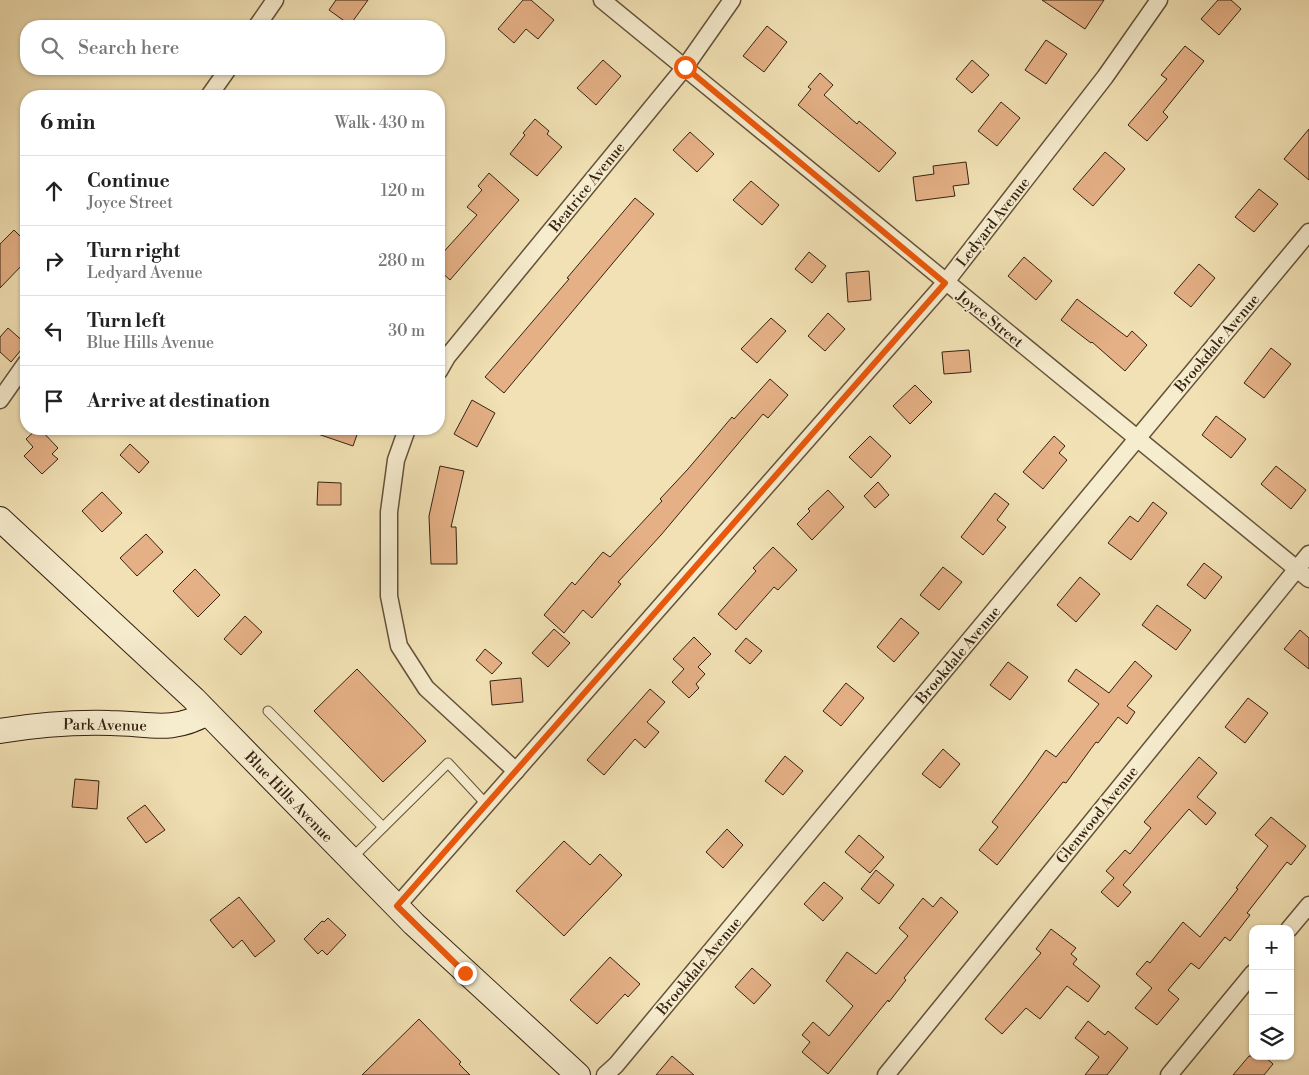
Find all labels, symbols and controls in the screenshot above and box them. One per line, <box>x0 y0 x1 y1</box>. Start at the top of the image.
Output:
search box <box>20 20 445 75</box>
icon: search <box>38 34 66 62</box>
text: Search here <box>78 36 179 60</box>
route start <box>674 56 697 79</box>
text: 6 min <box>40 110 95 136</box>
text: Walk · 430 m <box>335 113 425 133</box>
street label: Beatrice Avenue <box>545 138 630 237</box>
text: Continue <box>87 169 170 193</box>
street label: Ledyard Avenue <box>953 174 1034 271</box>
icon: ahead <box>40 177 68 205</box>
text: 120 m <box>381 181 425 201</box>
text: Joyce Street <box>87 193 173 213</box>
text: Turn right <box>87 239 180 263</box>
icon: right <box>40 247 68 275</box>
text: 280 m <box>378 251 425 271</box>
text: Ledyard Avenue <box>87 263 203 283</box>
street label: Joyce Street <box>952 286 1027 353</box>
street label: Brookdale Avenue <box>1170 290 1264 397</box>
text: Turn left <box>87 309 166 333</box>
icon: left <box>40 317 68 345</box>
text: 30 m <box>388 321 425 341</box>
text: Blue Hills Avenue <box>87 333 214 353</box>
icon: arrive <box>40 387 68 415</box>
text: Arrive at destination <box>87 389 270 413</box>
street label: Brookdale Avenue <box>911 602 1005 709</box>
street label: Park Avenue <box>63 715 147 736</box>
street label: Blue Hills Avenue <box>240 747 337 847</box>
street label: Glenwood Avenue <box>1052 763 1143 868</box>
street label: Brookdale Avenue <box>652 913 746 1020</box>
map controls <box>1249 925 1294 1060</box>
button: + <box>1249 925 1294 970</box>
route end <box>454 962 477 985</box>
button: − <box>1249 970 1294 1015</box>
button: layers <box>1249 1015 1294 1060</box>

